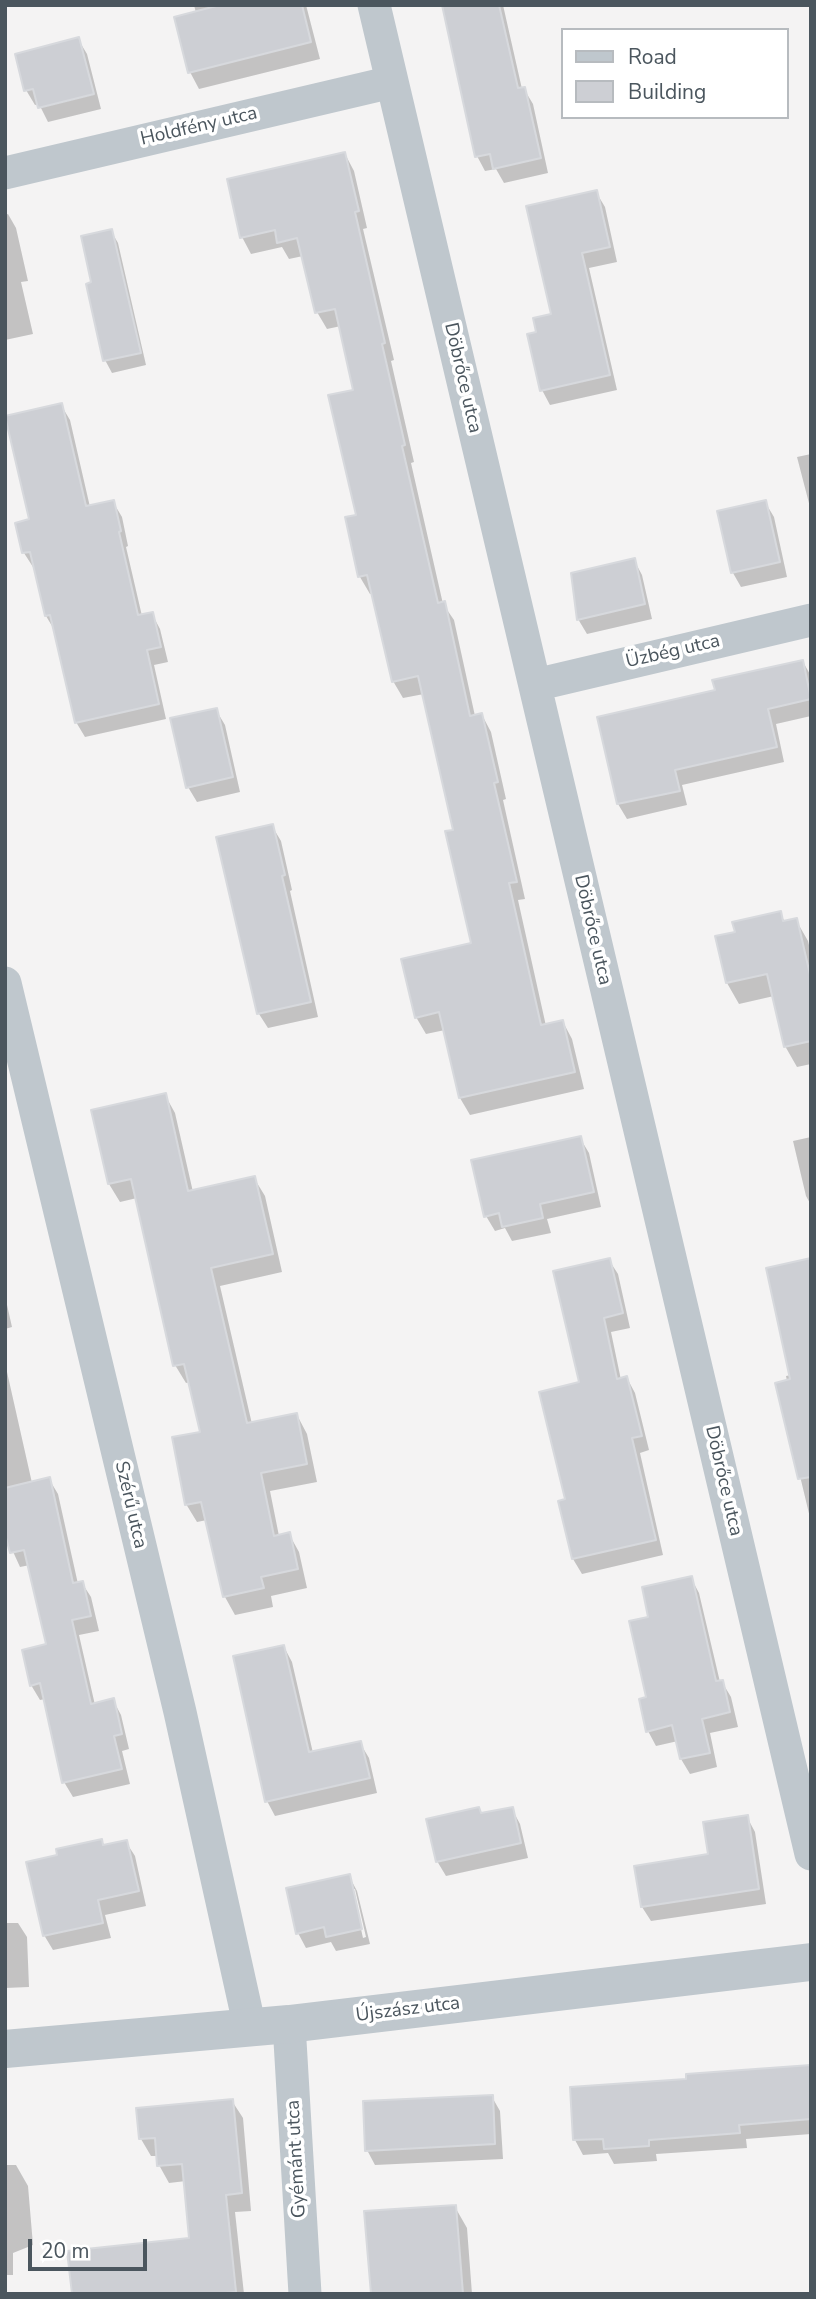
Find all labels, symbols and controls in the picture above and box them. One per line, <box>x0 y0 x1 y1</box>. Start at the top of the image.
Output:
legend <box>560 28 788 119</box>
text: Road <box>628 43 677 71</box>
text: Building <box>628 78 706 106</box>
street label: Holdfény utca <box>138 102 260 152</box>
street label: Döbrőce utca <box>438 321 486 435</box>
street label: Üzbég utca <box>624 630 722 674</box>
street label: Döbrőce utca <box>568 873 616 987</box>
street label: Döbrőce utca <box>699 1424 747 1538</box>
street label: Szérű utca <box>109 1459 151 1551</box>
street label: Újszász utca <box>355 1992 461 2028</box>
street label: Gyémánt utca <box>283 2099 311 2219</box>
scale bar <box>32 2226 150 2270</box>
text: 20 m <box>41 2237 90 2265</box>

